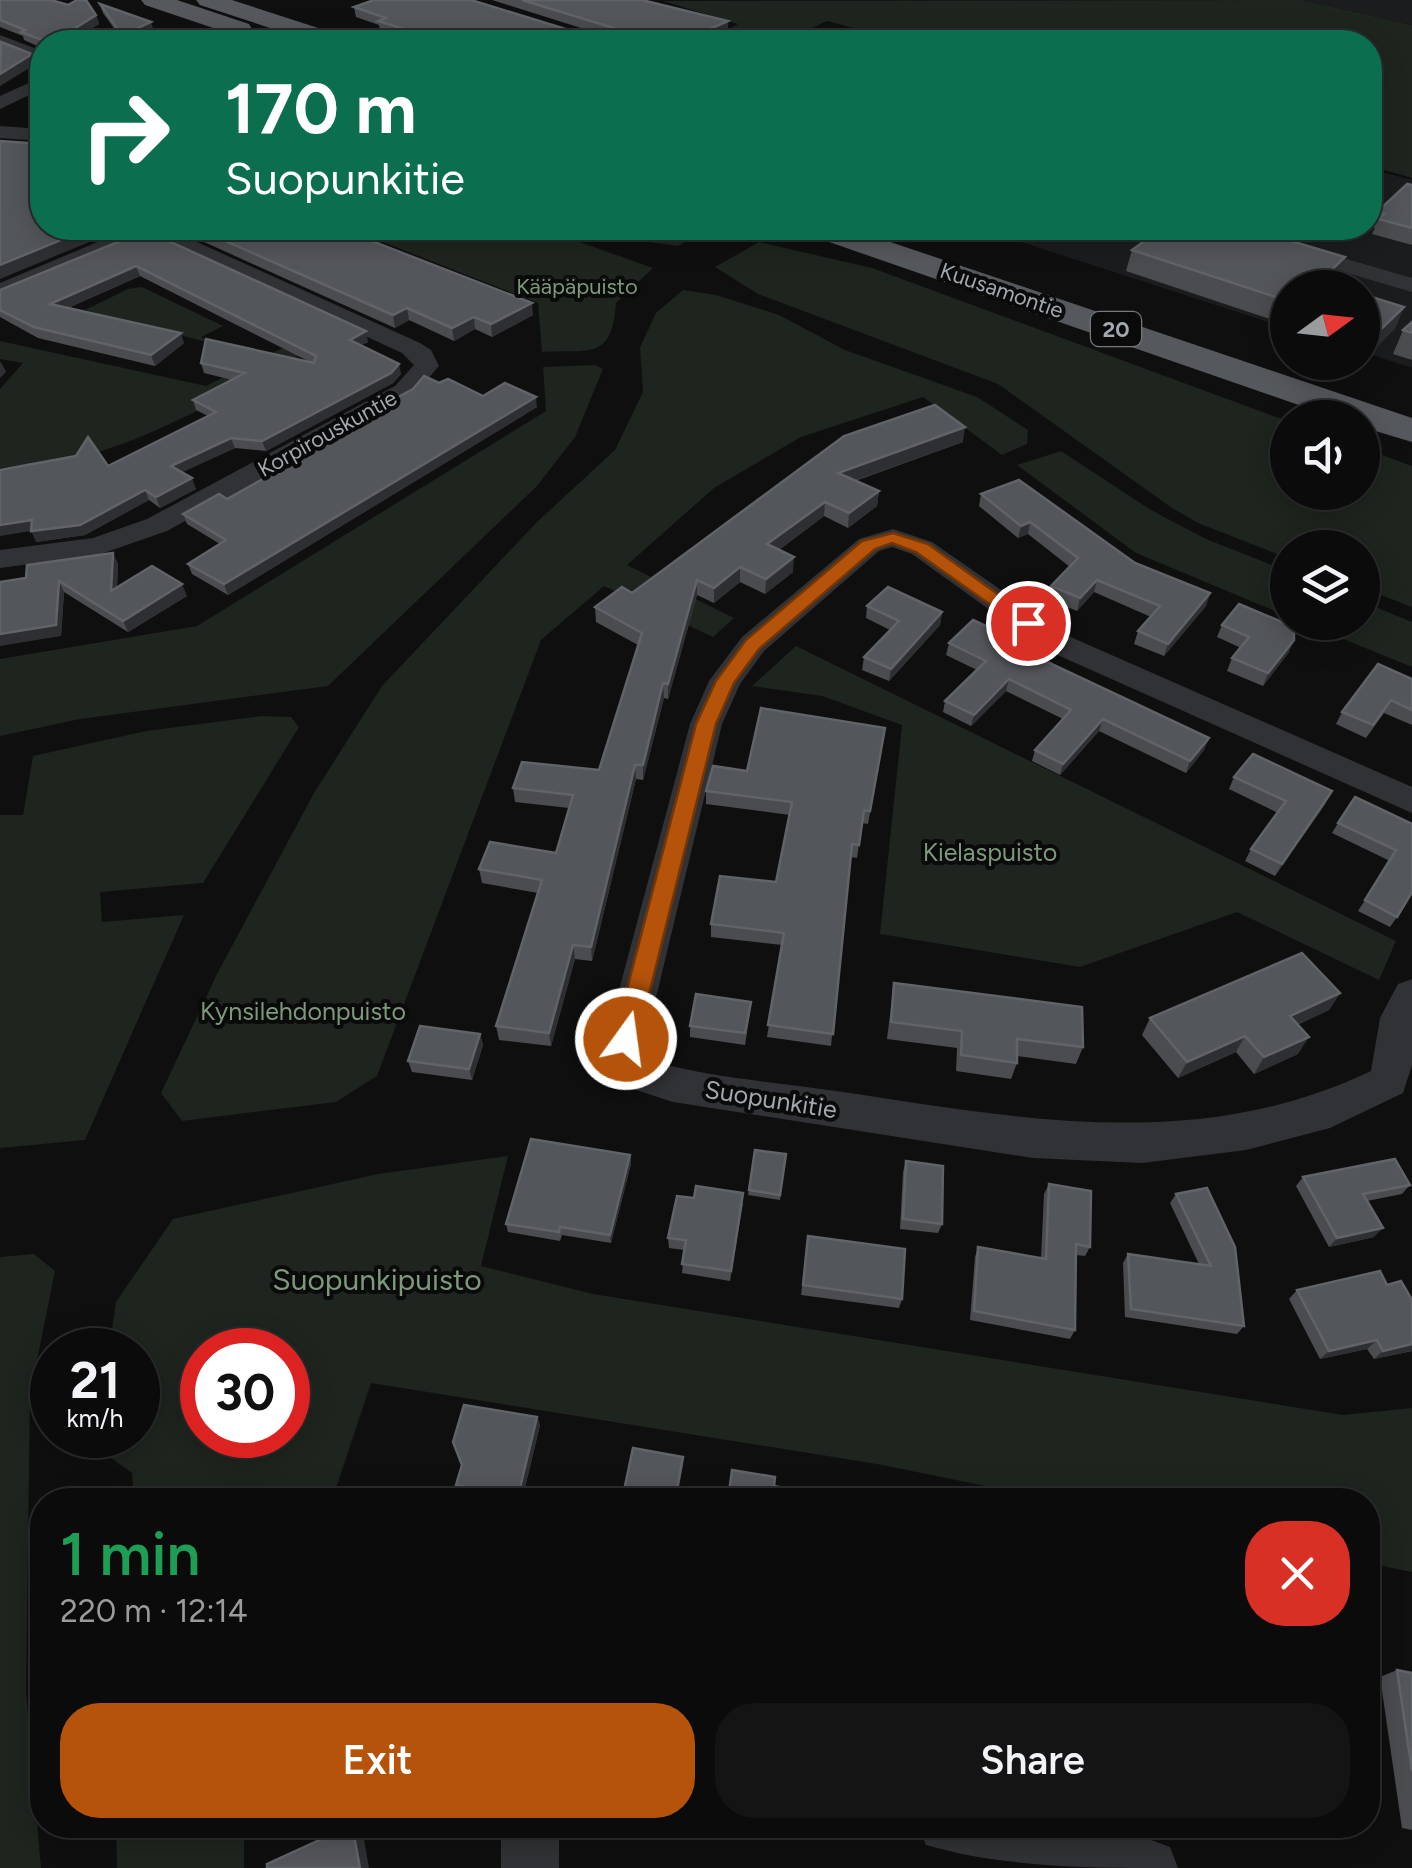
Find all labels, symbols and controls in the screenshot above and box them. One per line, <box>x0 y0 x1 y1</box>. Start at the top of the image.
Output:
text: 170 m <box>225 66 417 151</box>
icon: right <box>60 70 190 200</box>
text: Suopunkitie <box>225 151 465 205</box>
street label: Kuusamontie <box>937 257 1067 324</box>
north arrow <box>1270 270 1380 380</box>
map controls <box>1270 270 1380 640</box>
park label: Kääpäpuisto <box>516 273 638 300</box>
road number: 20 <box>1091 312 1141 346</box>
street label: Korpirouskuntie <box>253 384 402 483</box>
button: sound <box>1270 400 1380 510</box>
button: layers <box>1270 530 1380 640</box>
pin <box>986 581 1071 666</box>
icon: arrive <box>1001 596 1056 651</box>
park label: Kielaspuisto <box>923 837 1057 867</box>
position arrow <box>574 987 678 1091</box>
park label: Kynsilehdonpuisto <box>200 996 406 1026</box>
street label: Suopunkitie <box>703 1074 839 1124</box>
park label: Suopunkipuisto <box>272 1261 482 1298</box>
speed limit sign: 30 <box>180 1328 310 1458</box>
text: 21 <box>70 1350 120 1411</box>
text: km/h <box>66 1403 124 1433</box>
text: 1 min <box>60 1518 200 1590</box>
button: close <box>1245 1521 1350 1626</box>
text: 220 m · 12:14 <box>60 1592 248 1630</box>
button: Exit <box>60 1703 695 1818</box>
button: Share <box>715 1703 1350 1818</box>

